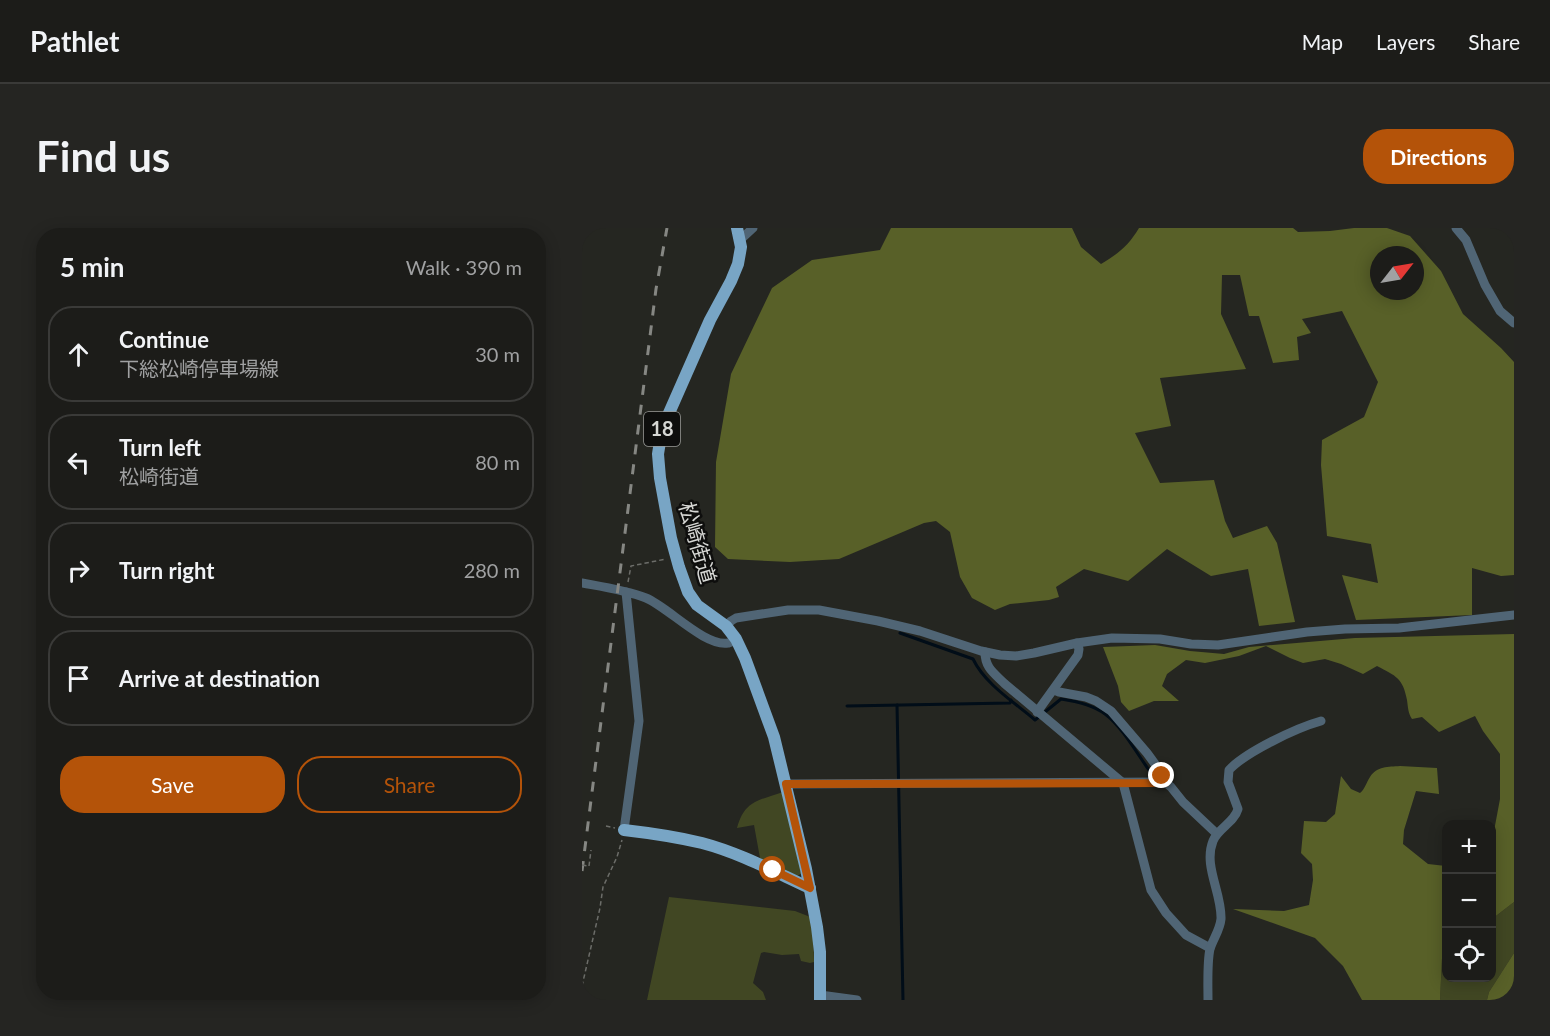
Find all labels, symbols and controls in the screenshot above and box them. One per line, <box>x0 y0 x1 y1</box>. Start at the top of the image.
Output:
text: Pathlet <box>30 24 119 58</box>
text: Map <box>1302 29 1343 54</box>
text: Layers <box>1376 29 1435 54</box>
text: Share <box>1468 29 1520 54</box>
button: Directions <box>1363 129 1514 184</box>
text: Find us <box>36 131 170 181</box>
north arrow <box>1370 246 1424 300</box>
text: 5 min <box>60 251 124 283</box>
text: Walk · 390 m <box>406 255 522 279</box>
text: Continue <box>119 326 209 353</box>
icon: ahead <box>62 338 95 371</box>
text: 30 m <box>475 342 520 366</box>
text: 下総松崎停車場線 <box>119 356 279 380</box>
road number: 18 <box>644 412 680 446</box>
text: Turn left <box>119 434 201 461</box>
icon: left <box>62 446 95 479</box>
text: 80 m <box>475 450 520 474</box>
text: 松崎街道 <box>119 464 199 488</box>
street label: 松崎街道 <box>675 499 722 586</box>
icon: right <box>62 554 95 587</box>
text: Turn right <box>119 557 214 584</box>
text: 280 m <box>464 558 520 582</box>
icon: arrive <box>62 662 95 695</box>
text: Arrive at destination <box>119 665 320 692</box>
button: Save <box>60 756 285 813</box>
button: Share <box>297 756 522 813</box>
route end <box>1148 762 1174 788</box>
map controls <box>1442 820 1496 982</box>
button: + <box>1442 820 1496 874</box>
route start <box>759 856 785 882</box>
button: − <box>1442 874 1496 928</box>
button: locate <box>1442 928 1496 982</box>

